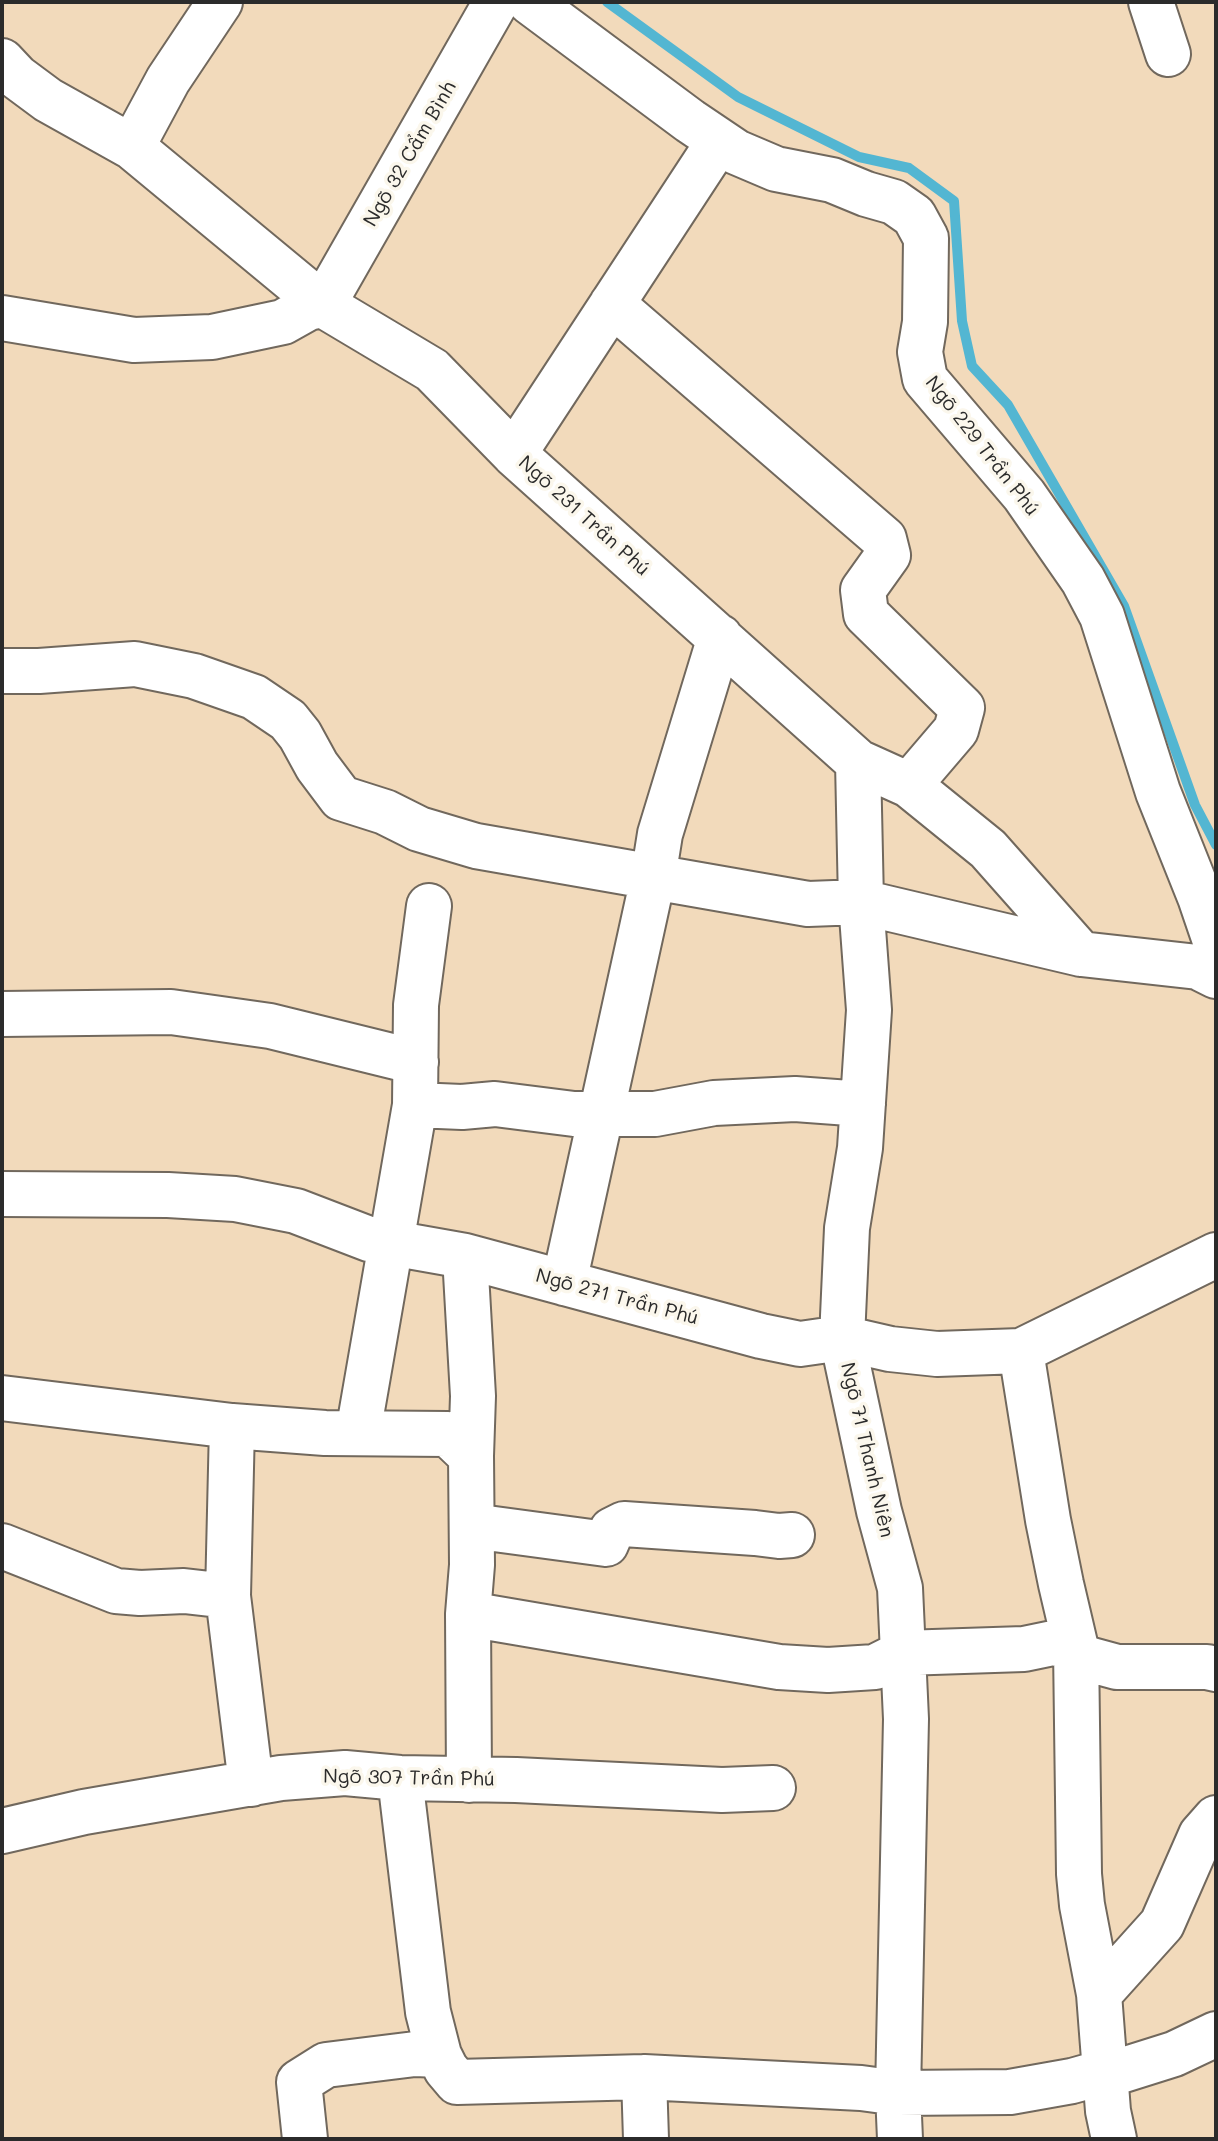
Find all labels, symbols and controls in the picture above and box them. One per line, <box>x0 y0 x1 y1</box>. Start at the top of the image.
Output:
street label: Ngõ 32 Cẩm Bình <box>359 77 461 231</box>
street label: Ngõ 229 Trần Phú <box>920 371 1044 521</box>
street label: Ngõ 231 Trần Phú <box>513 451 655 581</box>
street label: Ngõ 271 Trần Phú <box>533 1264 701 1330</box>
street label: Ngõ 71 Thanh Niên <box>835 1360 899 1540</box>
street label: Ngõ 307 Trần Phú <box>323 1765 495 1791</box>

